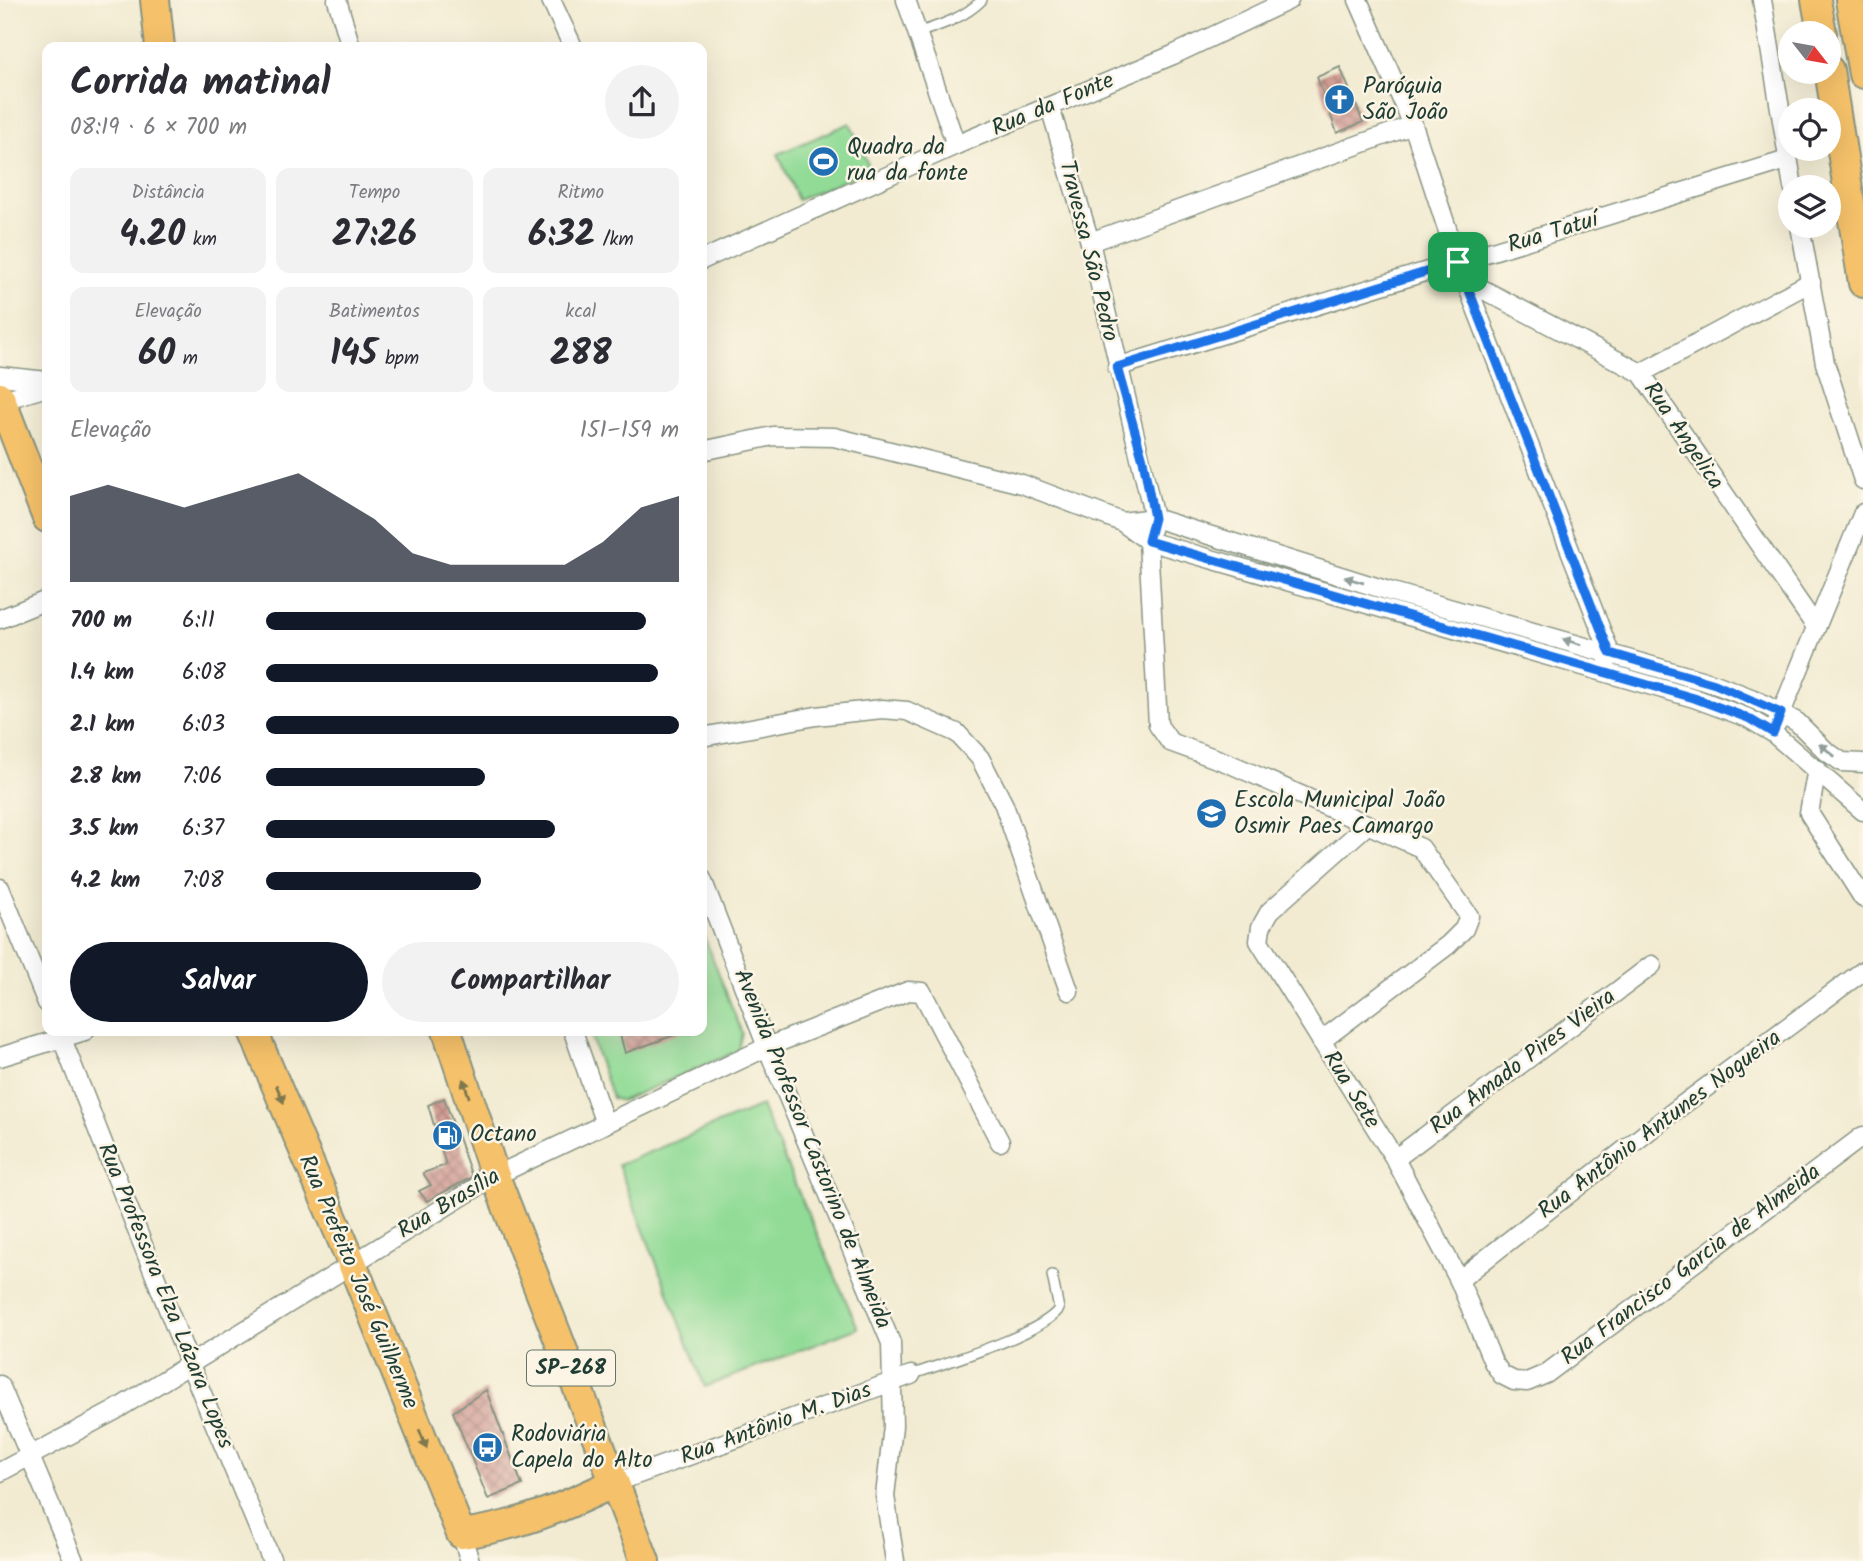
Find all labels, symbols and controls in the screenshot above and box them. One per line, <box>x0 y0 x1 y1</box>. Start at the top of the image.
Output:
north arrow <box>1778 21 1841 84</box>
map controls <box>1778 21 1841 238</box>
text: Corrida matinal <box>70 54 331 114</box>
street label: Rua da Fonte <box>986 63 1120 147</box>
button: share <box>605 65 679 139</box>
place label: Paróquia São João <box>1363 69 1448 131</box>
church icon: Paróquia São João <box>1323 83 1357 117</box>
button: locate <box>1778 98 1841 161</box>
text: 08:19 · 6 × 700 m <box>70 110 247 146</box>
place label: Quadra da rua da fonte <box>847 130 968 192</box>
sports icon: Quadra da rua da fonte <box>807 144 841 178</box>
street label: Travessa São Pedro <box>1048 157 1128 345</box>
button: layers <box>1778 175 1841 238</box>
text: Distância <box>132 178 205 208</box>
text: Tempo <box>349 178 400 208</box>
text: Ritmo <box>557 178 604 208</box>
street label: Rua Tatuí <box>1503 201 1606 264</box>
text: 4.20 <box>119 208 185 264</box>
text: 27:26 <box>332 208 417 264</box>
text: 6:32 <box>528 208 595 264</box>
text: km <box>185 225 217 255</box>
text: /km <box>595 225 634 255</box>
pin <box>1428 232 1488 292</box>
icon: arrive <box>1439 243 1477 281</box>
text: Elevação <box>135 297 202 327</box>
text: Batimentos <box>329 297 420 327</box>
text: kcal <box>565 297 596 327</box>
text: 60 <box>138 327 175 383</box>
text: 145 <box>330 327 377 383</box>
text: 288 <box>550 327 612 383</box>
text: m <box>175 344 198 374</box>
text: bpm <box>377 344 419 374</box>
street label: Rua Angelica <box>1633 374 1733 498</box>
text: Elevação <box>70 413 152 449</box>
text: 151–159 m <box>580 413 679 449</box>
one-way arrow <box>1343 574 1364 584</box>
text: 700 m <box>70 603 132 639</box>
text: 6:11 <box>182 603 215 639</box>
one-way arrow <box>1561 636 1583 647</box>
text: 1.4 km <box>70 655 134 691</box>
text: 6:08 <box>182 655 226 691</box>
text: 2.1 km <box>70 707 135 743</box>
text: 6:03 <box>182 707 225 743</box>
one-way arrow <box>1818 743 1835 758</box>
text: 2.8 km <box>70 759 141 795</box>
text: 7:06 <box>182 759 223 795</box>
place label: Escola Municipal João Osmir Paes Camargo <box>1234 783 1445 845</box>
school or university icon: Escola Municipal João Osmir Paes Camargo <box>1194 797 1228 831</box>
text: 3.5 km <box>70 811 139 847</box>
text: 6:37 <box>182 811 224 847</box>
text: 4.2 km <box>70 863 140 899</box>
text: 7:08 <box>182 863 224 899</box>
button: Salvar <box>70 942 368 1022</box>
button: Compartilhar <box>382 942 679 1022</box>
street label: Avenida Professor Castorino de Almeida <box>723 964 901 1334</box>
street label: Rua Amado Pires Vieira <box>1422 980 1624 1144</box>
street label: Rua Antônio Antunes Nogueira <box>1530 1021 1790 1229</box>
street label: Rua Sete <box>1313 1044 1389 1136</box>
one-way arrow <box>460 1077 470 1098</box>
one-way arrow <box>275 1083 286 1104</box>
place label: Octano <box>470 1117 537 1153</box>
fuel station icon: Octano <box>430 1118 464 1152</box>
street label: Rua Professora Elza Lázara Lopes <box>87 1138 243 1454</box>
street label: Rua Prefeito José Guilherme <box>288 1149 428 1415</box>
street label: Rua Francisco Garcia de Almeida <box>1553 1155 1829 1375</box>
street label: Rua Brasília <box>391 1159 507 1249</box>
road number: SP-268 <box>527 1350 615 1386</box>
street label: Rua Antônio M. Dias <box>675 1373 877 1475</box>
place label: Rodoviária Capela do Alto <box>511 1417 653 1479</box>
one-way arrow <box>418 1429 429 1450</box>
bus stop icon: Rodoviária Capela do Alto <box>471 1431 505 1465</box>

